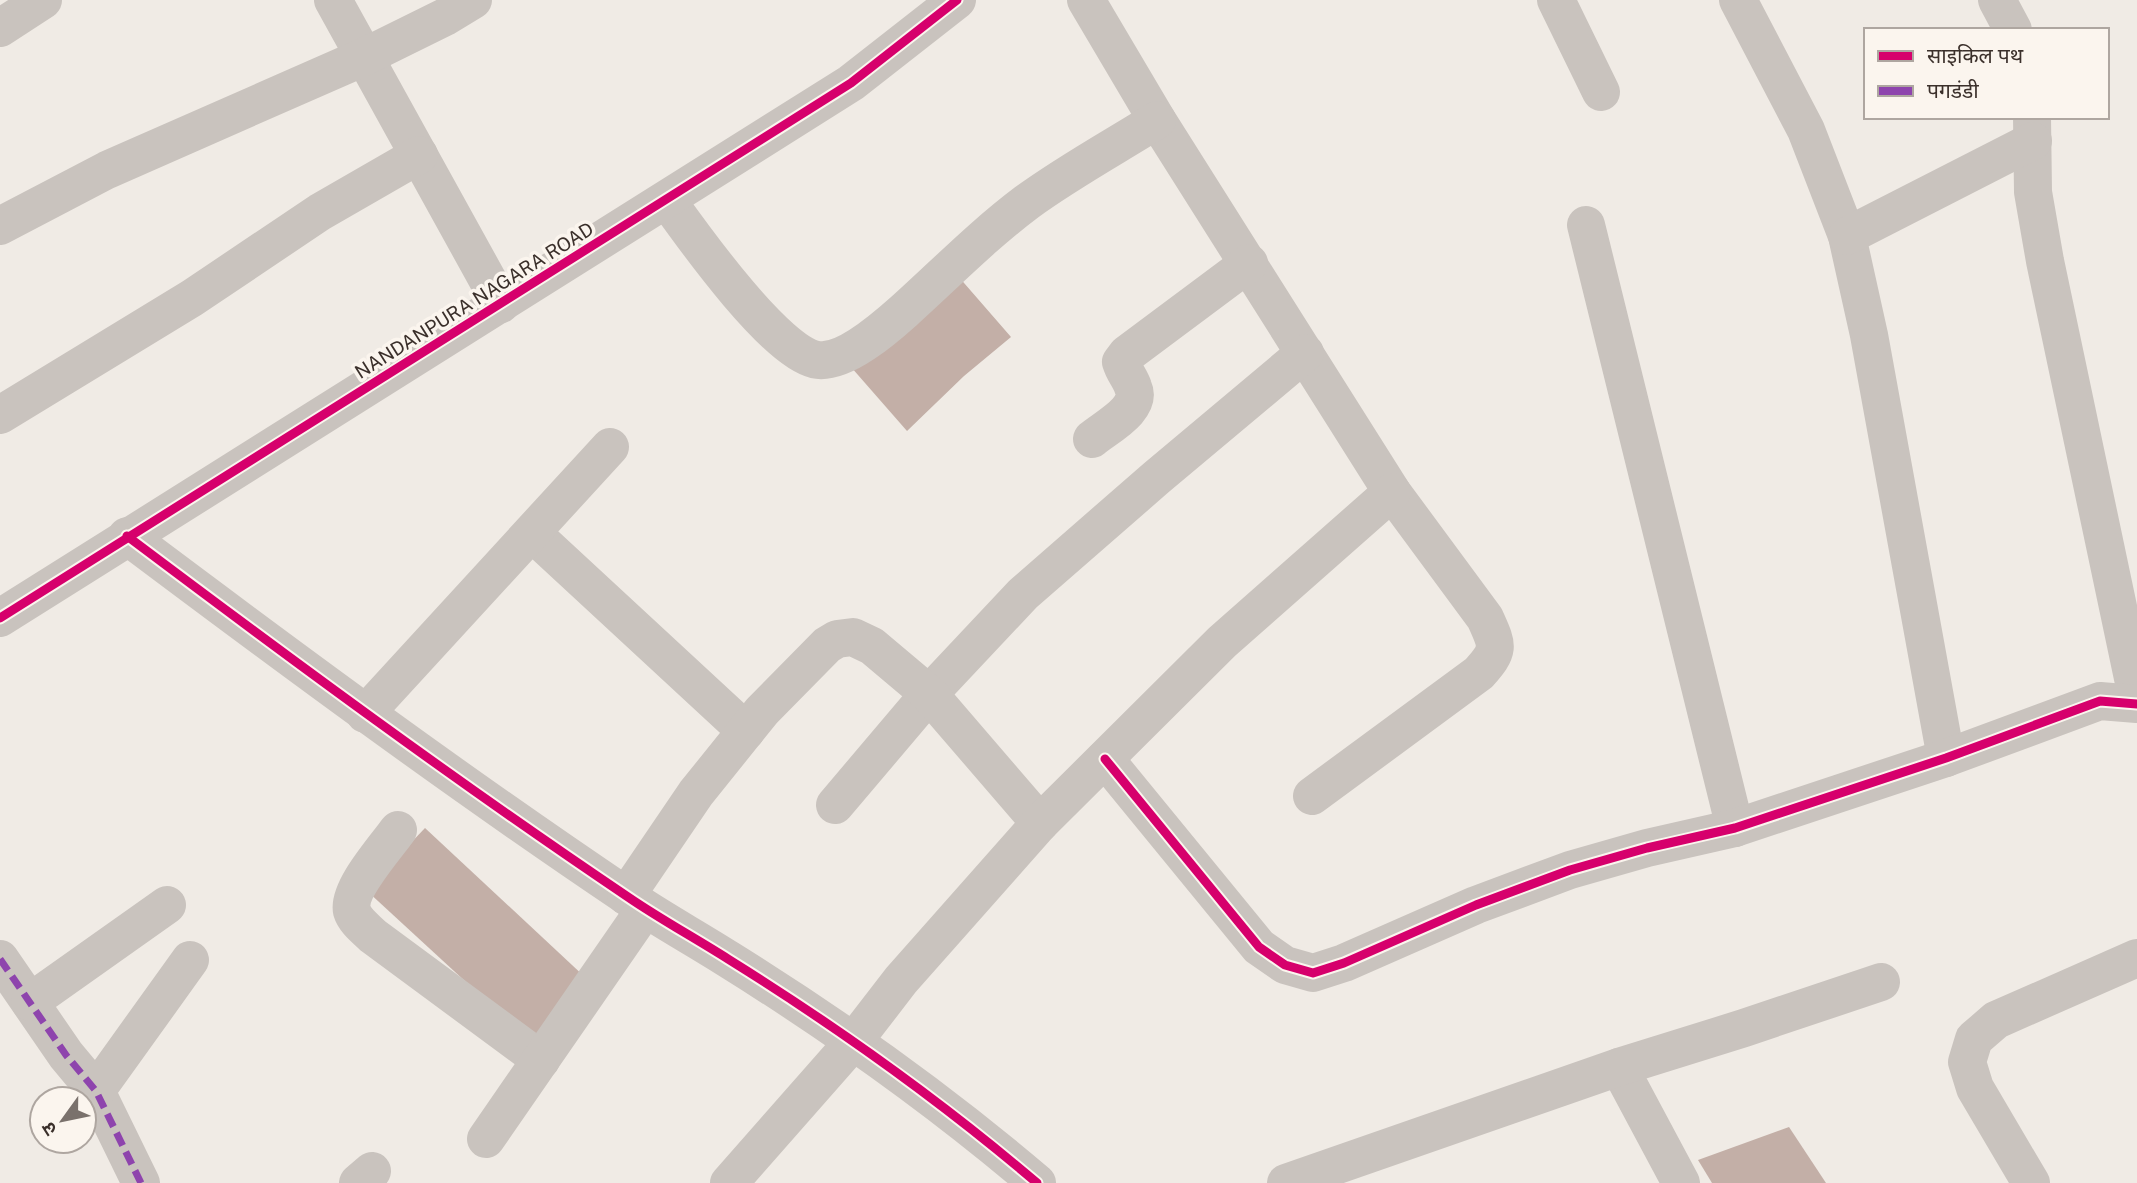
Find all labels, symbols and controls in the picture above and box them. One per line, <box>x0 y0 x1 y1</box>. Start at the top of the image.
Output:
legend <box>1864 28 2109 119</box>
text: साइकिल पथ <box>1927 43 2024 68</box>
text: पगडंडी <box>1927 78 1979 103</box>
street label: NANDANPURA NAGARA ROAD <box>351 217 597 383</box>
north arrow <box>28 1085 98 1155</box>
text: उ <box>36 1118 61 1140</box>

